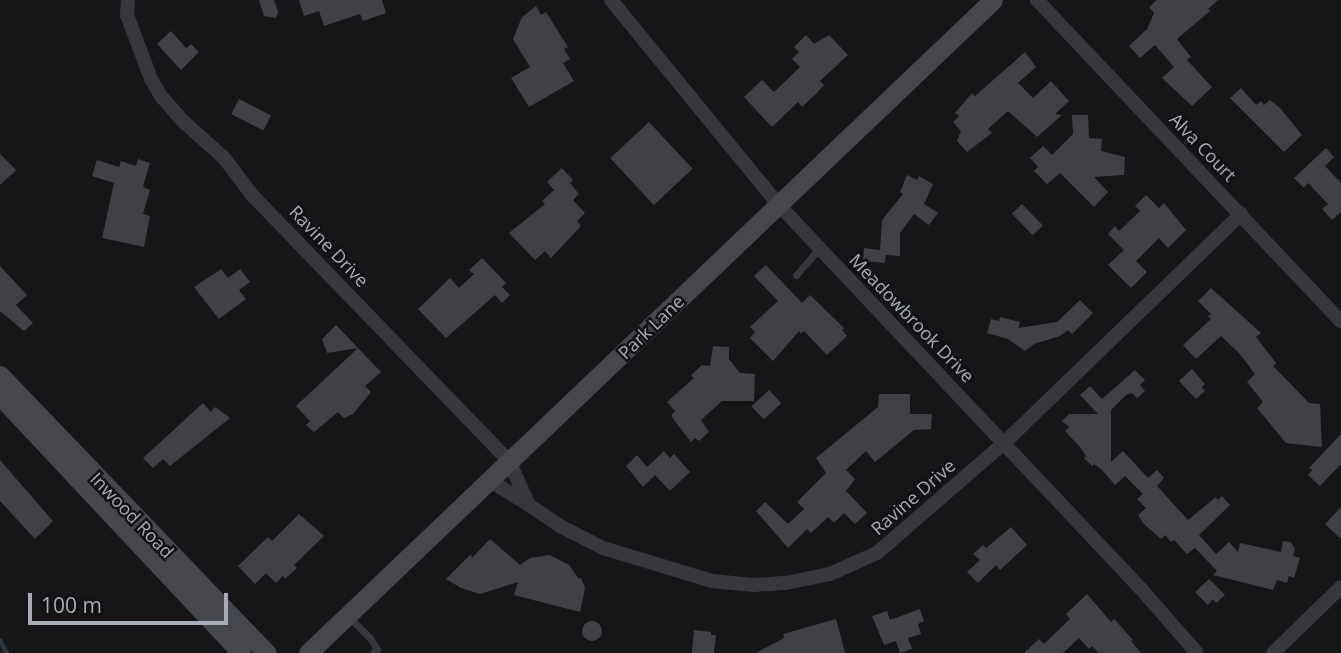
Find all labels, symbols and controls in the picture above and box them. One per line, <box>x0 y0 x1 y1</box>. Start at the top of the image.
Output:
street label: Alva Court <box>1165 108 1241 186</box>
street label: Ravine Drive <box>285 201 373 291</box>
street label: Meadowbrook Drive <box>845 249 979 387</box>
street label: Park Lane <box>614 290 688 364</box>
street label: Ravine Drive <box>866 455 960 539</box>
street label: Inwood Road <box>86 468 178 562</box>
scale bar <box>32 580 231 624</box>
text: 100 m <box>41 591 102 619</box>

